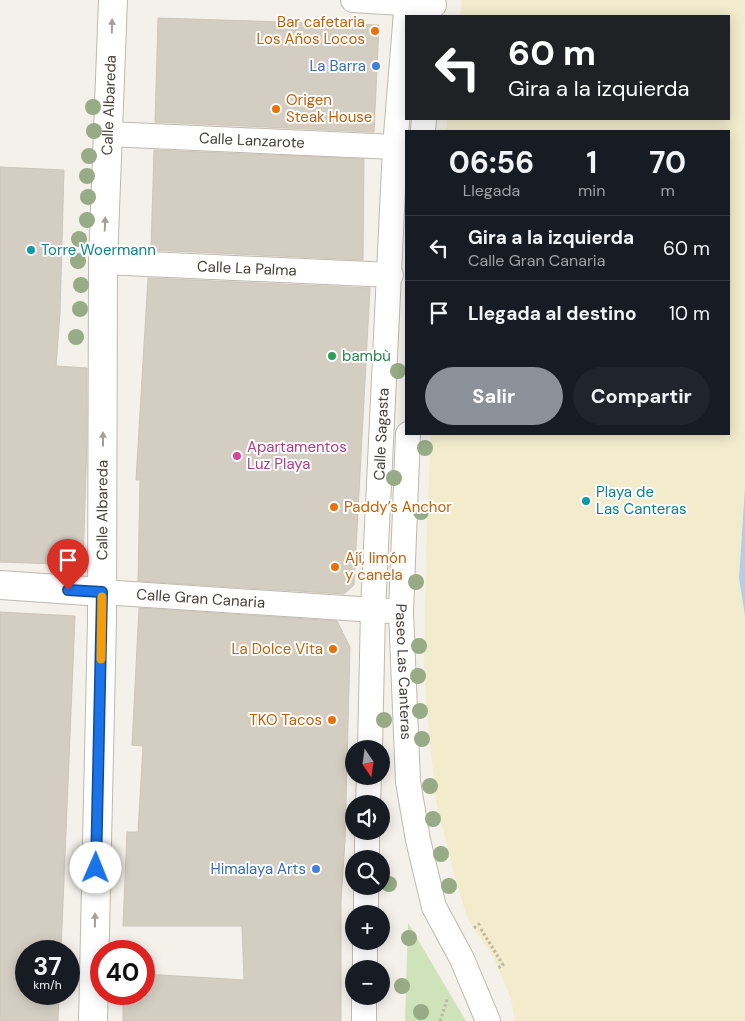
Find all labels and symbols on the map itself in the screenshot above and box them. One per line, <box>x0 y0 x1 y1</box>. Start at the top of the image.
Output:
place label: Bar cafetaria Los Años Locos <box>257 12 365 49</box>
one-way arrow <box>108 18 116 34</box>
marker: Bar cafetaria Los Años Locos <box>369 25 381 37</box>
street label: Calle Albareda <box>97 55 121 156</box>
place label: La Barra <box>309 56 366 76</box>
marker: La Barra <box>370 60 382 72</box>
place label: Origen Steak House <box>286 90 372 127</box>
marker: Origen Steak House <box>270 103 282 115</box>
street label: Calle Lanzarote <box>198 128 305 153</box>
one-way arrow <box>101 215 109 231</box>
place label: Torre Woermann <box>41 240 156 260</box>
marker: Torre Woermann <box>25 244 37 256</box>
street label: Calle La Palma <box>197 256 297 281</box>
place label: bambù <box>342 346 391 366</box>
marker: bambù <box>326 350 338 362</box>
street label: Calle Sagasta <box>369 387 394 481</box>
one-way arrow <box>99 430 107 446</box>
place label: Apartamentos Luz Playa <box>247 437 347 474</box>
marker: Apartamentos Luz Playa <box>231 450 243 462</box>
street label: Calle Albareda <box>92 460 112 560</box>
place label: Playa de Las Canteras <box>596 482 687 519</box>
marker: Playa de Las Canteras <box>580 495 592 507</box>
place label: Paddy’s Anchor <box>344 497 452 517</box>
marker: Paddy’s Anchor <box>328 501 340 513</box>
pin <box>47 539 89 590</box>
place label: Ají, limón y canela <box>345 548 407 585</box>
marker: Ají, limón y canela <box>329 561 341 573</box>
street label: Calle Gran Canaria <box>136 584 266 613</box>
street label: Paseo Las Canteras <box>391 603 416 740</box>
place label: La Dolce Vita <box>232 639 323 659</box>
marker: La Dolce Vita <box>327 643 339 655</box>
place label: TKO Tacos <box>249 710 322 730</box>
marker: TKO Tacos <box>326 714 338 726</box>
north arrow <box>345 740 390 785</box>
position arrow <box>69 841 121 893</box>
place label: Himalaya Arts <box>210 859 306 879</box>
marker: Himalaya Arts <box>310 863 322 875</box>
one-way arrow <box>92 912 100 928</box>
speed limit sign: 40 <box>90 940 155 1005</box>

